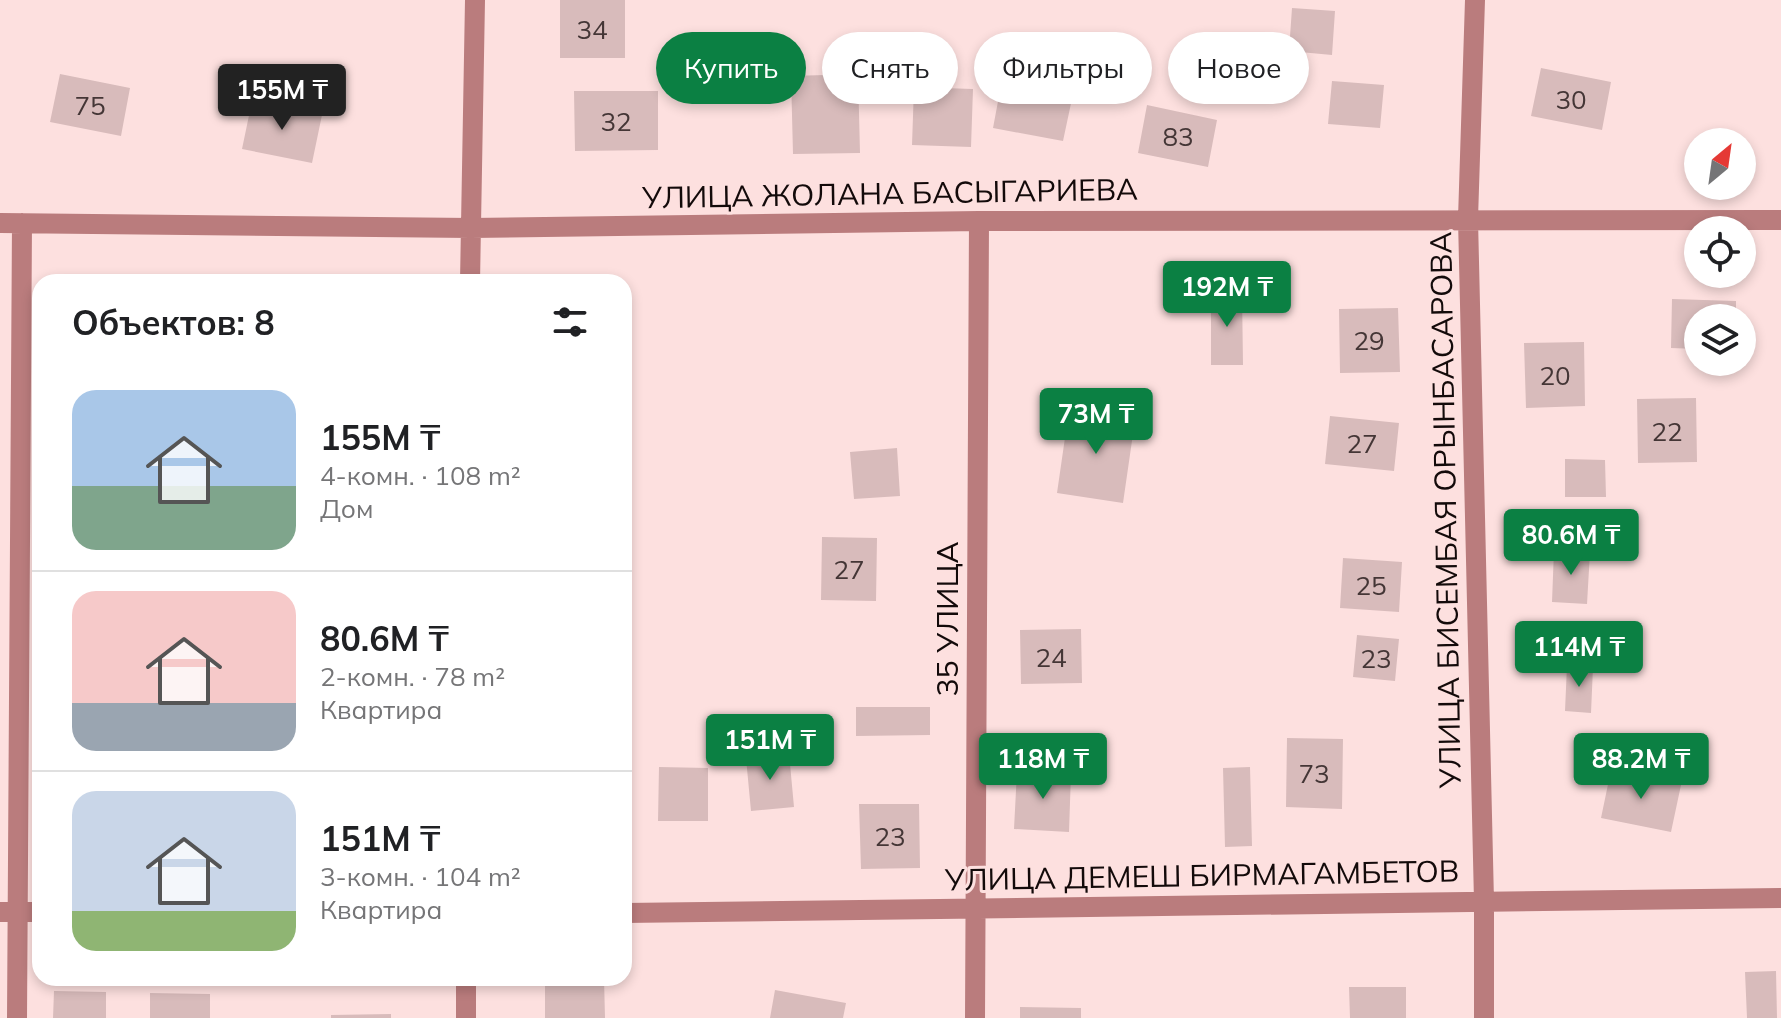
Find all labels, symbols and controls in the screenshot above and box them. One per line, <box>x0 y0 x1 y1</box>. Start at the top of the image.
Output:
house number: 34 <box>576 13 608 46</box>
chip: Купить <box>656 32 806 104</box>
chip: Снять <box>822 32 958 104</box>
chip: Фильтры <box>974 32 1152 104</box>
chip: Новое <box>1168 32 1309 104</box>
pin: 155M ₸ <box>217 64 347 132</box>
text: 155M ₸ <box>236 73 328 106</box>
house number: 30 <box>1555 83 1587 116</box>
house number: 75 <box>74 89 106 122</box>
house number: 32 <box>600 105 632 138</box>
house number: 83 <box>1162 120 1194 153</box>
north arrow <box>1684 128 1756 200</box>
map controls <box>1684 128 1756 376</box>
street label: УЛИЦА ЖОЛАНА БАСЫГАРИЕВА <box>641 170 1138 216</box>
button: locate <box>1684 216 1756 288</box>
street label: УЛИЦА БИСЕМБАЯ ОРЫНБАСАРОВА <box>1421 231 1469 790</box>
pin: 192M ₸ <box>1162 261 1292 329</box>
text: 192M ₸ <box>1181 270 1273 303</box>
icon: filters <box>548 300 592 344</box>
text: Объектов: 8 <box>72 301 275 344</box>
button: layers <box>1684 304 1756 376</box>
house number: 29 <box>1353 324 1385 357</box>
house number: 20 <box>1539 359 1571 392</box>
pin: 73M ₸ <box>1040 388 1152 456</box>
text: 73M ₸ <box>1058 397 1134 430</box>
house number: 22 <box>1651 415 1683 448</box>
text: 155M ₸ <box>320 416 441 459</box>
icon: home <box>136 422 232 518</box>
house number: 27 <box>1346 427 1378 460</box>
text: 4-комн. · 108 m² <box>320 459 521 492</box>
text: Дом <box>320 492 373 525</box>
pin: 80.6M ₸ <box>1497 509 1645 577</box>
text: 80.6M ₸ <box>1522 518 1620 551</box>
street label: 35 УЛИЦА <box>928 541 966 697</box>
house number: 27 <box>833 553 865 586</box>
house number: 25 <box>1355 569 1387 602</box>
text: 80.6M ₸ <box>320 617 449 660</box>
pin: 114M ₸ <box>1514 621 1644 689</box>
icon: home <box>136 623 232 719</box>
text: 114M ₸ <box>1533 630 1625 663</box>
house number: 24 <box>1035 641 1067 674</box>
house number: 23 <box>1360 642 1392 675</box>
text: 2-комн. · 78 m² <box>320 660 505 693</box>
text: Квартира <box>320 693 442 726</box>
pin: 151M ₸ <box>705 714 835 782</box>
text: 151M ₸ <box>724 723 816 756</box>
pin: 118M ₸ <box>978 733 1108 801</box>
pin: 88.2M ₸ <box>1567 733 1715 801</box>
text: 118M ₸ <box>997 742 1089 775</box>
text: 88.2M ₸ <box>1592 742 1690 775</box>
house number: 73 <box>1298 757 1330 790</box>
text: 151M ₸ <box>320 817 441 860</box>
house number: 23 <box>874 820 906 853</box>
icon: home <box>136 823 232 919</box>
street label: УЛИЦА ДЕМЕШ БИРМАГАМБЕТОВ <box>944 852 1459 899</box>
text: 3-комн. · 104 m² <box>320 860 521 893</box>
text: Квартира <box>320 893 442 926</box>

